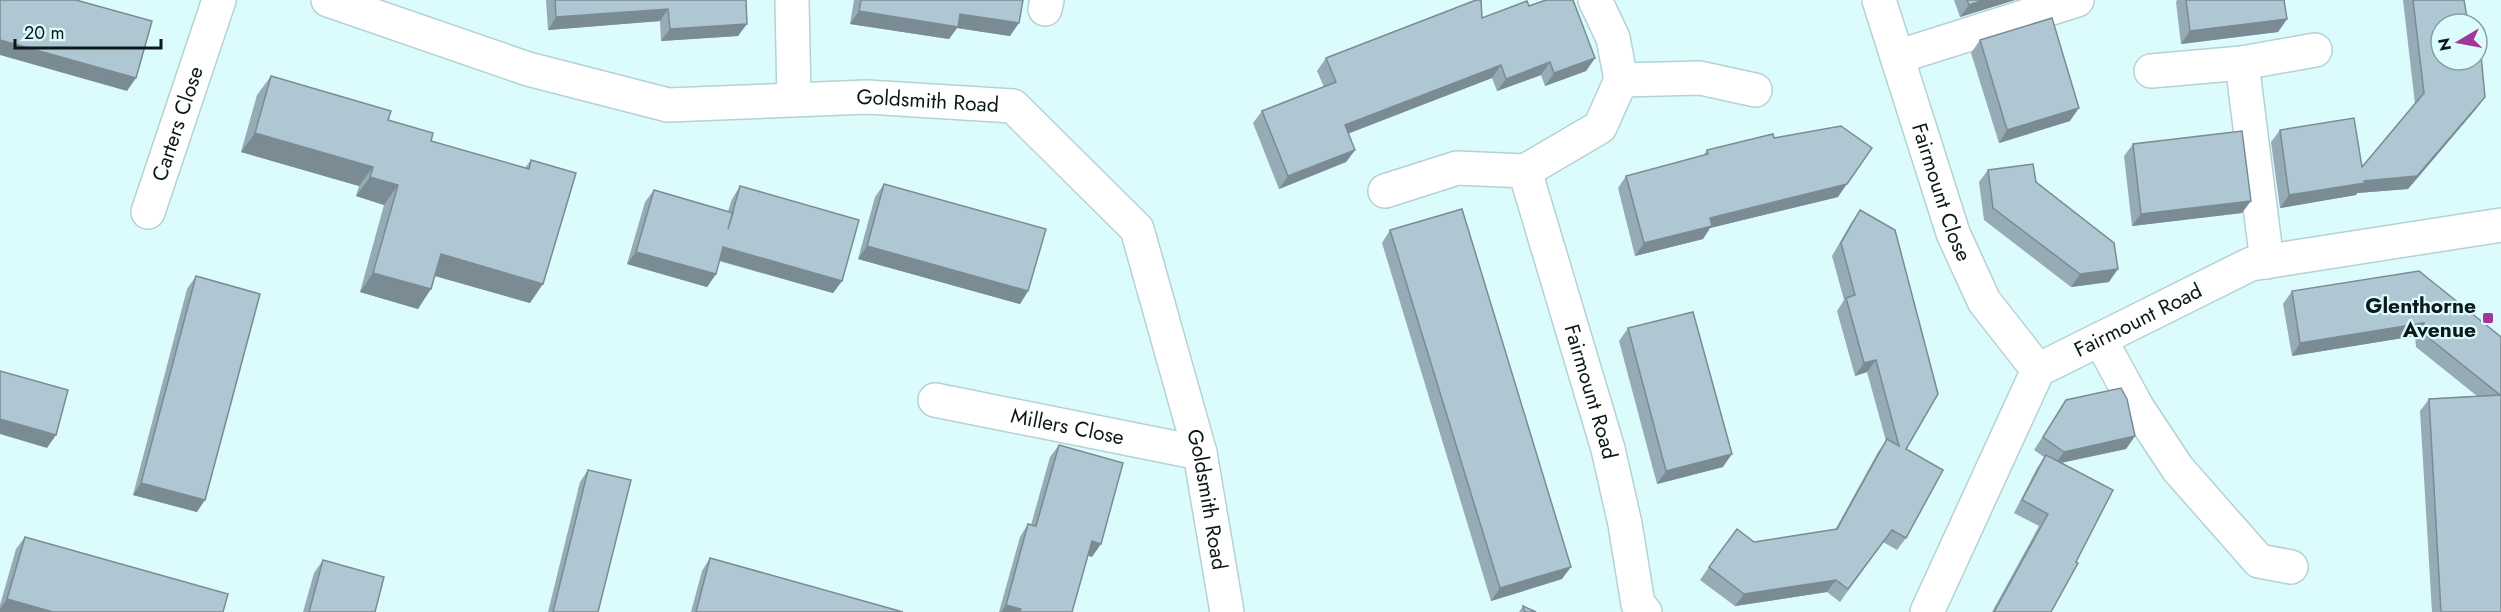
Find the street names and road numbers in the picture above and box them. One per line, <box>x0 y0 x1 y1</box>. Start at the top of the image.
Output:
street label: Carters Close <box>144 62 211 185</box>
street label: Goldsmith Road <box>856 82 1000 120</box>
street label: Fairmount Close <box>1904 119 1979 266</box>
street label: Fairmount Road <box>2069 276 2207 365</box>
street label: Fairmount Road <box>1557 321 1625 462</box>
street label: Millers Close <box>1008 400 1127 452</box>
street label: Goldsmith Road <box>1179 426 1235 572</box>

